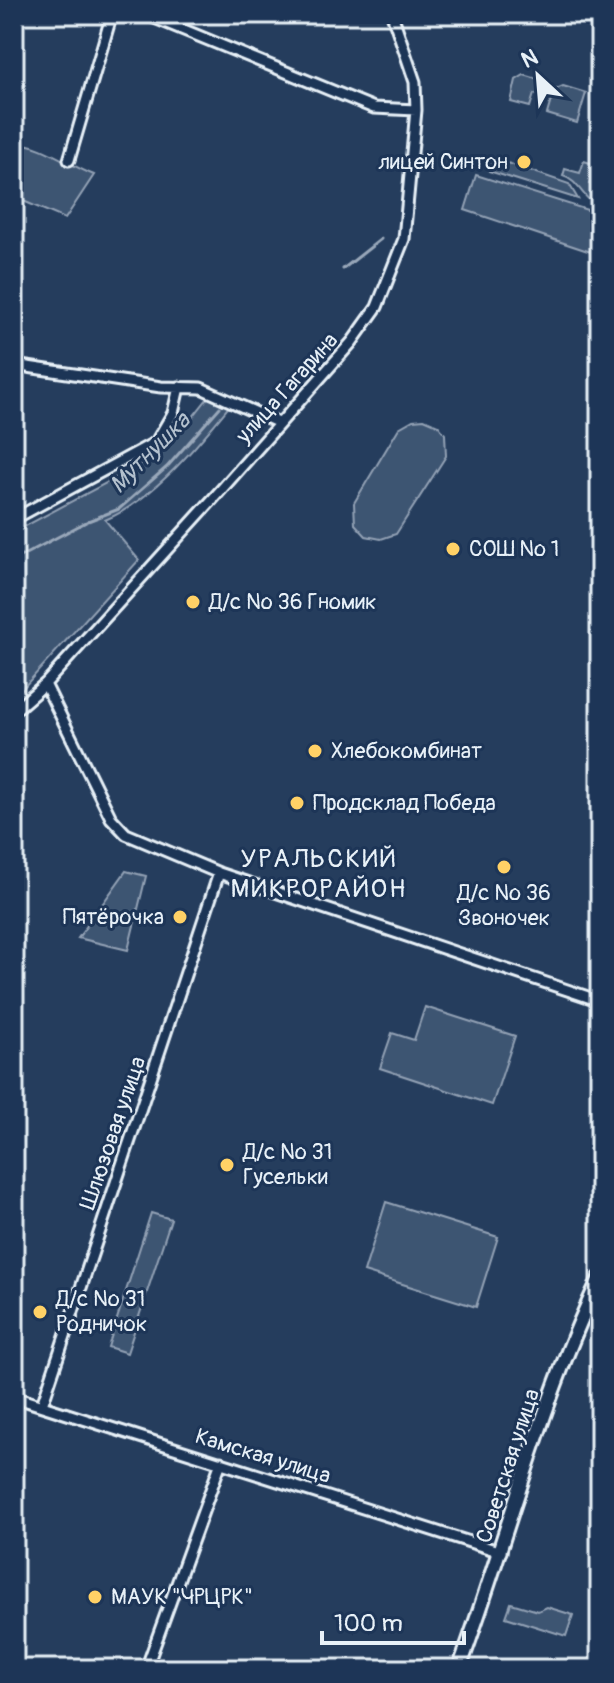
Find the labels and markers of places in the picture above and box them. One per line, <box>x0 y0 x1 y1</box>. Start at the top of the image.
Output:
place label: лицей Синтон <box>379 148 508 176</box>
marker: лицей Синтон <box>515 153 533 171</box>
place label: СОШ № 1 <box>469 535 559 563</box>
marker: СОШ № 1 <box>444 540 462 558</box>
place label: Д/с № 36 Гномик <box>208 588 376 616</box>
marker: Д/с № 36 Гномик <box>184 593 202 611</box>
place label: Хлебокомбинат <box>331 737 482 765</box>
marker: Хлебокомбинат <box>306 742 324 760</box>
place label: Продсклад Победа <box>313 789 496 817</box>
marker: Продсклад Победа <box>288 794 306 812</box>
marker: Д/с № 36 Звоночек <box>495 858 513 876</box>
place label: Д/с № 36 Звоночек <box>456 879 551 932</box>
place label: Пятёрочка <box>63 903 164 931</box>
marker: Пятёрочка <box>171 908 189 926</box>
place label: Д/с № 31 Гусельки <box>242 1138 332 1191</box>
marker: Д/с № 31 Гусельки <box>218 1156 236 1174</box>
place label: Д/с № 31 Родничок <box>55 1285 147 1338</box>
marker: Д/с № 31 Родничок <box>31 1303 49 1321</box>
place label: МАУК "ЧРЦРК" <box>111 1583 253 1611</box>
marker: МАУК "ЧРЦРК" <box>86 1588 104 1606</box>

